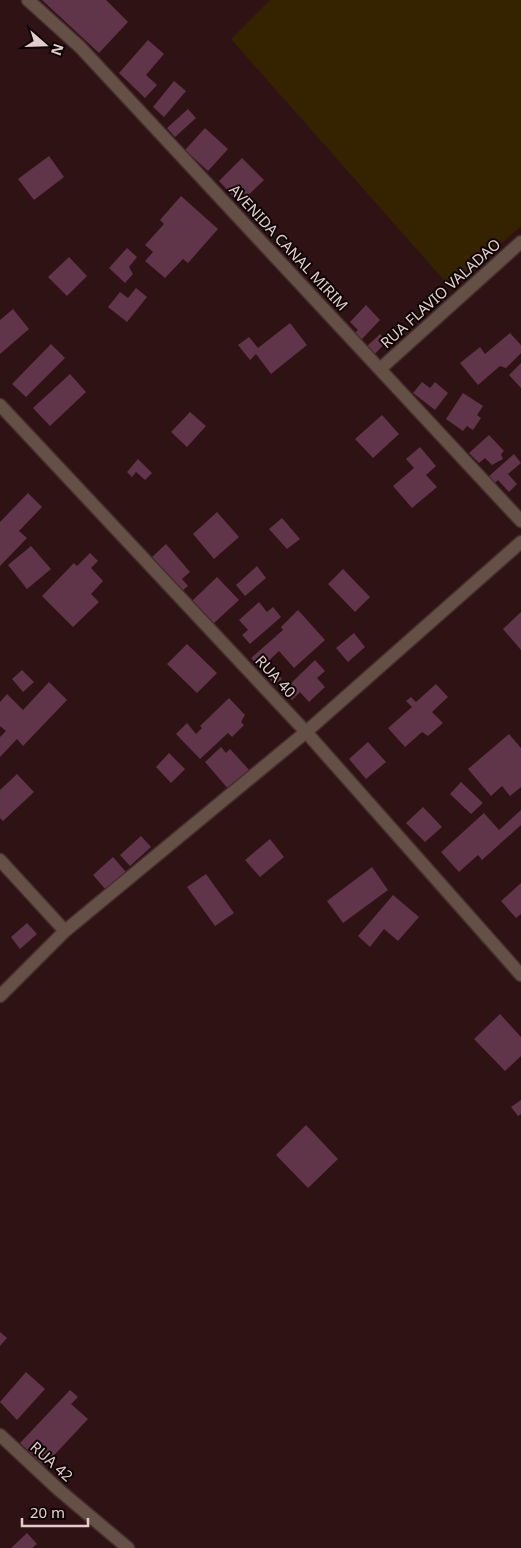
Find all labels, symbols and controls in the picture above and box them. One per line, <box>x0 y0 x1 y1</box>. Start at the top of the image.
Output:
north arrow <box>20 20 70 70</box>
text: N <box>47 41 69 58</box>
street label: AVENIDA CANAL MIRIM <box>225 180 353 314</box>
street label: RUA FLAVIO VALADAO <box>376 234 504 352</box>
street label: RUA 40 <box>251 651 301 701</box>
street label: RUA 42 <box>26 1437 78 1485</box>
scale bar <box>22 1496 89 1528</box>
text: 20 m <box>30 1502 65 1522</box>

